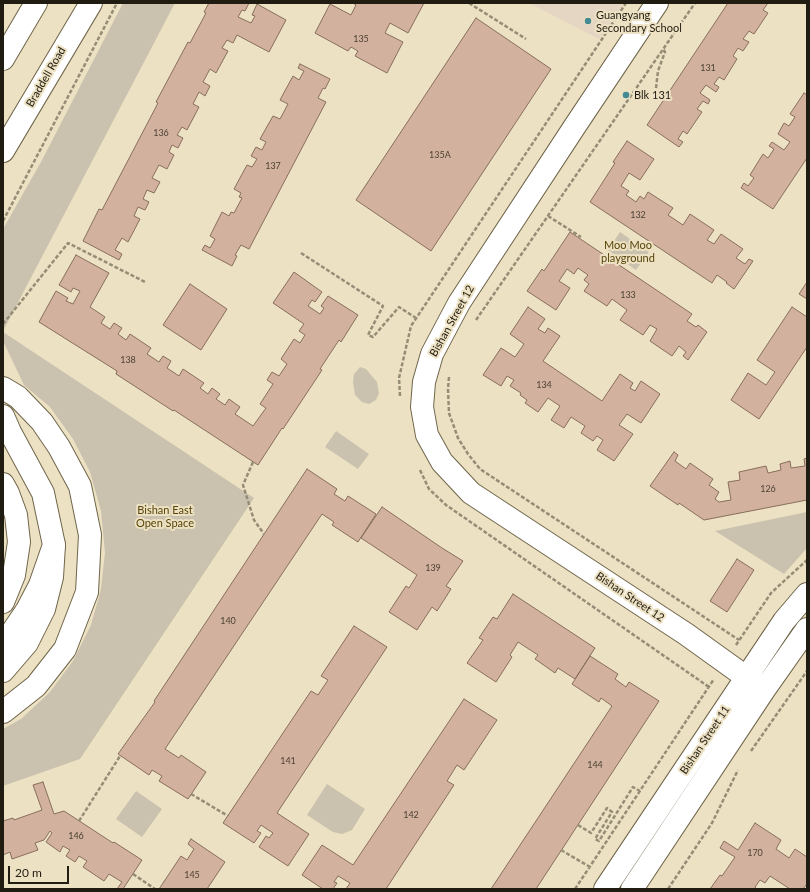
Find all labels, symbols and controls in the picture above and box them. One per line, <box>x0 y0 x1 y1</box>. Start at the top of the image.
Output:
place label: Guangyang Secondary School <box>596 8 682 34</box>
marker: Guangyang Secondary School <box>583 16 593 26</box>
house number: 135 <box>353 34 369 44</box>
street label: Braddell Road <box>24 45 68 109</box>
house number: 131 <box>700 63 716 73</box>
place label: Blk 131 <box>634 88 671 102</box>
marker: Blk 131 <box>621 90 631 100</box>
house number: 136 <box>153 128 169 138</box>
house number: 135A <box>429 150 451 160</box>
house number: 137 <box>265 161 281 171</box>
house number: 132 <box>630 210 646 220</box>
park label: Moo Moo playground <box>601 238 655 264</box>
street label: Bishan Street 12 <box>427 283 477 359</box>
house number: 133 <box>620 290 636 300</box>
house number: 138 <box>120 355 136 365</box>
house number: 134 <box>536 380 552 390</box>
house number: 126 <box>760 484 776 494</box>
park label: Bishan East Open Space <box>136 503 194 529</box>
house number: 139 <box>425 563 441 573</box>
street label: Bishan Street 12 <box>593 569 667 625</box>
house number: 140 <box>220 616 236 626</box>
street label: Bishan Street 11 <box>677 703 733 777</box>
house number: 141 <box>280 756 296 766</box>
house number: 144 <box>587 760 603 770</box>
house number: 142 <box>403 810 419 820</box>
house number: 146 <box>68 831 84 841</box>
house number: 170 <box>747 848 763 858</box>
scale bar <box>10 858 71 884</box>
text: 20 m <box>15 865 42 880</box>
house number: 145 <box>184 870 200 880</box>

